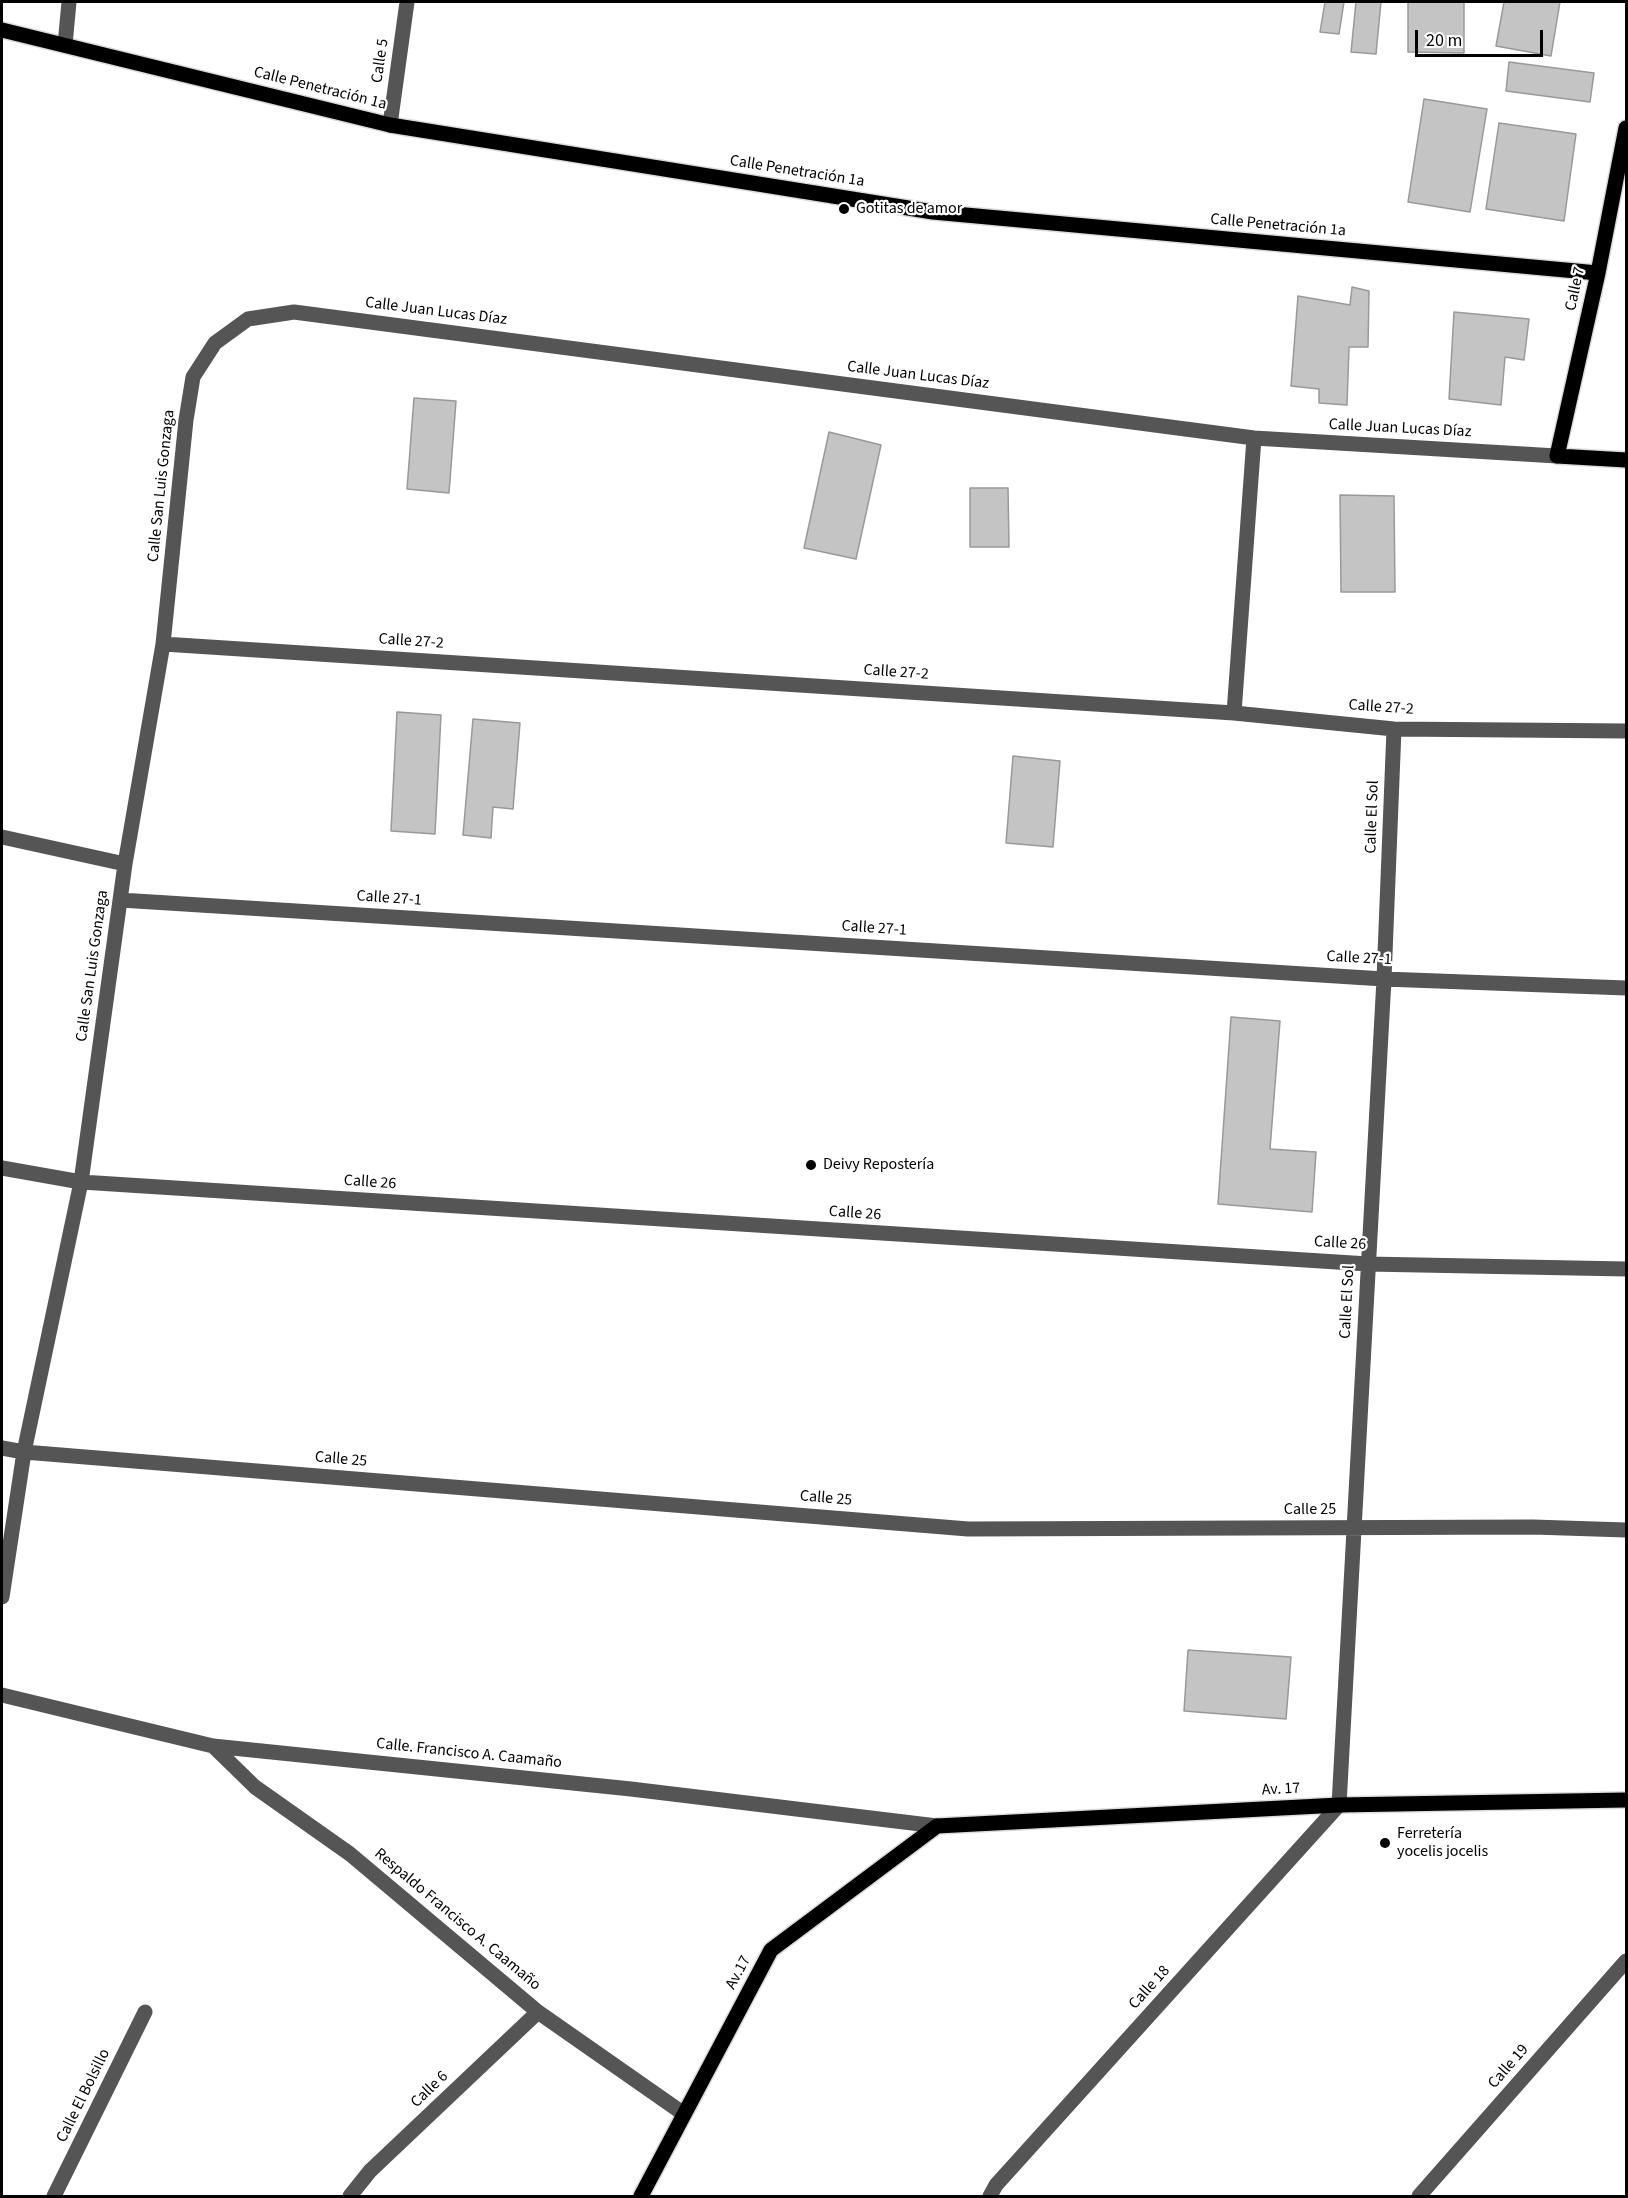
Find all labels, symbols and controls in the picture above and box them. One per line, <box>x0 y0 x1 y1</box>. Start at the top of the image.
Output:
scale bar <box>1418 18 1546 56</box>
text: 20 m <box>1426 28 1462 53</box>
street label: Calle 5 <box>368 38 394 84</box>
street label: Calle Penetración 1a <box>252 63 388 115</box>
street label: Calle Penetración 1a <box>728 152 866 192</box>
place label: Gotitas de amor <box>856 199 962 219</box>
marker: Gotitas de amor <box>837 202 851 216</box>
street label: Calle Penetración 1a <box>1209 211 1347 241</box>
street label: Calle 7 <box>1562 265 1590 313</box>
street label: Calle Juan Lucas Díaz <box>364 294 508 330</box>
street label: Calle Juan Lucas Díaz <box>846 358 990 394</box>
street label: Calle San Luis Gonzaga <box>144 409 180 563</box>
street label: Calle Juan Lucas Díaz <box>1328 416 1472 442</box>
street label: Calle 27-2 <box>378 630 444 654</box>
street label: Calle 27-2 <box>863 661 929 685</box>
street label: Calle 27-2 <box>1348 696 1414 720</box>
street label: Calle El Sol <box>1362 780 1384 854</box>
street label: Calle 27-1 <box>356 887 422 911</box>
street label: Calle San Luis Gonzaga <box>73 889 113 1043</box>
street label: Calle 27-1 <box>841 917 907 941</box>
street label: Calle 27-1 <box>1326 948 1392 970</box>
place label: Deivy Repostería <box>823 1155 934 1175</box>
marker: Deivy Repostería <box>804 1158 818 1172</box>
street label: Calle 26 <box>343 1172 397 1194</box>
street label: Calle 26 <box>828 1203 882 1225</box>
street label: Calle 26 <box>1313 1233 1367 1255</box>
street label: Calle El Sol <box>1336 1265 1360 1339</box>
street label: Calle 25 <box>314 1448 368 1472</box>
street label: Calle 25 <box>799 1487 853 1511</box>
street label: Calle 25 <box>1284 1500 1336 1520</box>
street label: Calle. Francisco A. Caamaño <box>375 1735 563 1773</box>
street label: Av. 17 <box>1261 1779 1301 1801</box>
place label: Ferretería yocelis jocelis <box>1397 1824 1488 1862</box>
marker: Ferretería yocelis jocelis <box>1378 1836 1392 1850</box>
street label: Respaldo Francisco A. Caamaño <box>370 1845 544 1995</box>
street label: Av.17 <box>722 1953 756 1993</box>
street label: Calle 18 <box>1125 1962 1175 2014</box>
street label: Calle 19 <box>1485 2041 1533 2093</box>
street label: Calle El Bolsillo <box>53 2046 115 2146</box>
street label: Calle 6 <box>407 2068 453 2112</box>

